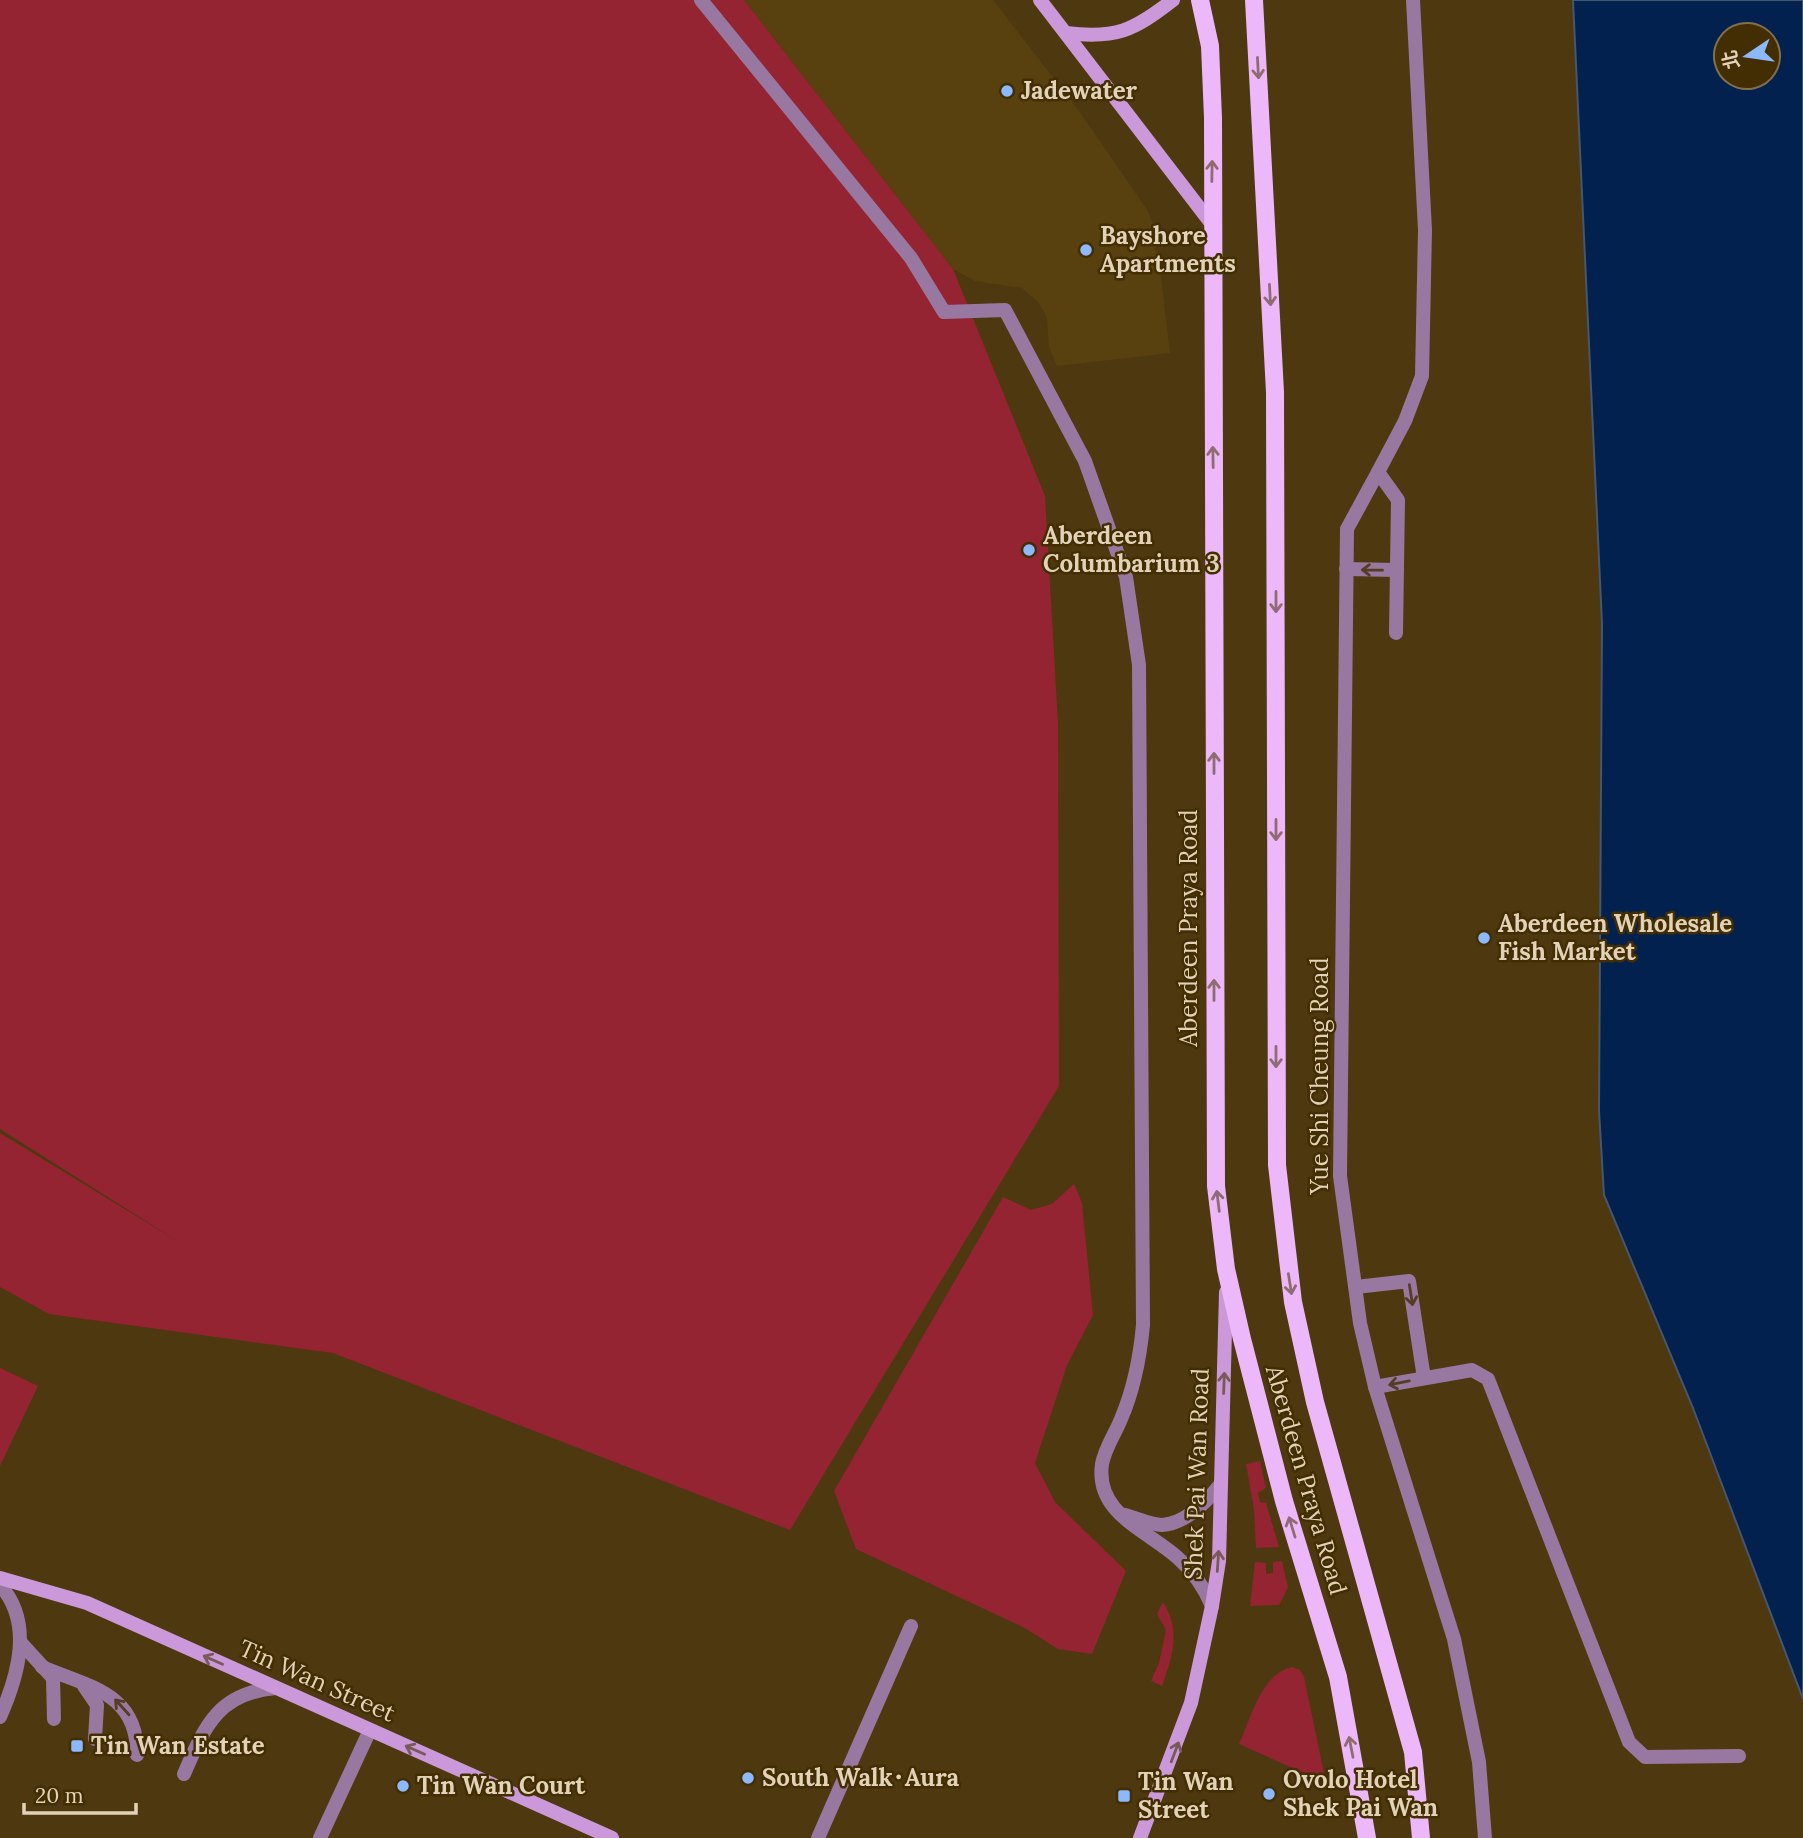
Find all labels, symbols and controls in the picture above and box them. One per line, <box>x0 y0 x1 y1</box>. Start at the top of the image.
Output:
north arrow <box>1712 21 1782 91</box>
text: 北 <box>1717 48 1744 72</box>
one-way arrow <box>1252 56 1265 79</box>
place label: Jadewater <box>1021 75 1138 106</box>
marker: Jadewater <box>999 83 1015 99</box>
one-way arrow <box>1205 159 1219 182</box>
place label: Bayshore Apartments <box>1100 220 1236 279</box>
marker: Bayshore Apartments <box>1078 242 1094 258</box>
one-way arrow <box>1264 284 1277 307</box>
one-way arrow <box>1206 445 1220 468</box>
place label: Aberdeen Columbarium 3 <box>1043 520 1220 579</box>
marker: Aberdeen Columbarium 3 <box>1021 542 1037 558</box>
one-way arrow <box>1360 563 1383 577</box>
one-way arrow <box>1269 590 1283 613</box>
one-way arrow <box>1207 751 1221 774</box>
street label: Aberdeen Praya Road <box>1173 809 1204 1048</box>
one-way arrow <box>1269 818 1283 841</box>
place label: Aberdeen Wholesale Fish Market <box>1498 908 1732 967</box>
marker: Aberdeen Wholesale Fish Market <box>1476 930 1492 946</box>
street label: Yue Shi Cheung Road <box>1304 957 1335 1196</box>
one-way arrow <box>1207 979 1221 1002</box>
one-way arrow <box>1269 1045 1283 1068</box>
one-way arrow <box>1211 1190 1224 1213</box>
one-way arrow <box>1284 1272 1297 1295</box>
one-way arrow <box>1405 1283 1418 1306</box>
street label: Aberdeen Praya Road <box>1259 1361 1354 1598</box>
street label: Shek Pai Wan Road <box>1177 1368 1216 1580</box>
one-way arrow <box>1217 1371 1230 1394</box>
one-way arrow <box>1388 1376 1411 1390</box>
one-way arrow <box>1284 1517 1297 1539</box>
one-way arrow <box>1212 1550 1225 1572</box>
street label: Tin Wan Street <box>235 1632 401 1729</box>
one-way arrow <box>203 1653 225 1666</box>
one-way arrow <box>114 1698 130 1716</box>
place label: Tin Wan Estate <box>91 1730 265 1761</box>
one-way arrow <box>1344 1736 1357 1759</box>
marker: Tin Wan Estate <box>69 1738 85 1754</box>
one-way arrow <box>1169 1742 1182 1763</box>
one-way arrow <box>405 1743 426 1756</box>
place label: South Walk･Aura <box>762 1762 960 1793</box>
place label: Ovolo Hotel Shek Pai Wan <box>1283 1764 1438 1823</box>
place label: Tin Wan Street <box>1138 1766 1234 1825</box>
place label: Tin Wan Court <box>417 1770 586 1801</box>
marker: South Walk･Aura <box>740 1770 756 1786</box>
scale bar <box>24 1772 136 1816</box>
marker: Tin Wan Court <box>395 1778 411 1794</box>
text: 20 m <box>35 1782 84 1809</box>
marker: Ovolo Hotel Shek Pai Wan <box>1261 1786 1277 1802</box>
marker: Tin Wan Street <box>1116 1788 1132 1804</box>

